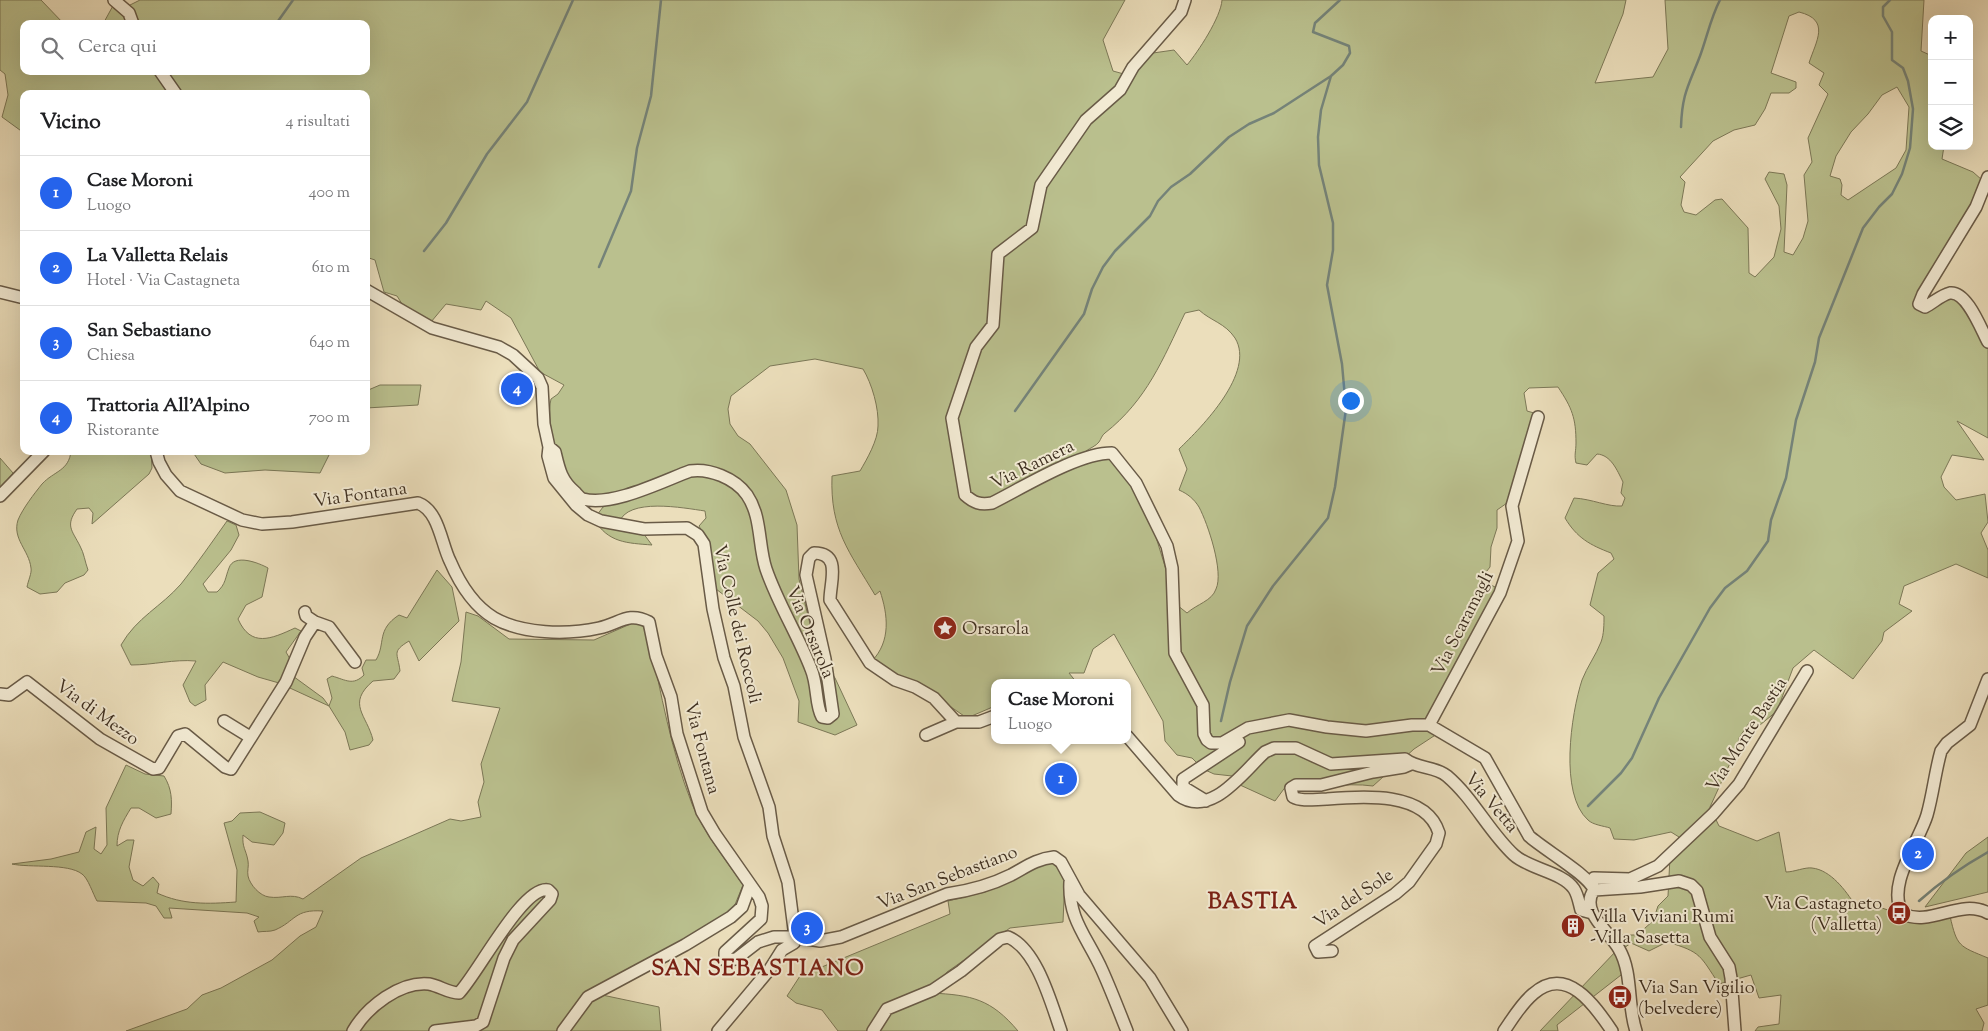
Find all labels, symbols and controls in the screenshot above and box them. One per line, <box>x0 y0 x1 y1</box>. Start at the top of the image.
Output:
map controls <box>1928 15 1973 150</box>
button: + <box>1928 15 1973 60</box>
search box <box>20 20 370 75</box>
icon: search <box>38 34 66 62</box>
text: Cerca qui <box>78 34 157 61</box>
button: − <box>1928 60 1973 105</box>
button: layers <box>1928 105 1973 150</box>
text: Vicino <box>40 108 101 138</box>
text: 4 risultati <box>285 111 350 134</box>
text: Case Moroni <box>87 168 193 195</box>
text: 1 <box>53 182 59 205</box>
text: 400 m <box>309 182 350 205</box>
text: Luogo <box>87 195 131 218</box>
text: La Valletta Relais <box>87 243 228 270</box>
text: 2 <box>52 257 60 280</box>
text: 610 m <box>312 257 350 280</box>
text: Hotel · Via Castagneta <box>87 270 240 293</box>
text: San Sebastiano <box>87 318 211 345</box>
text: 3 <box>53 332 59 355</box>
text: 640 m <box>309 332 350 355</box>
text: Chiesa <box>87 345 135 368</box>
pin: 4 <box>501 370 533 408</box>
your location <box>1338 388 1364 414</box>
text: Trattoria All'Alpino <box>87 393 250 420</box>
text: 4 <box>52 407 60 430</box>
text: 700 m <box>309 407 350 430</box>
text: Ristorante <box>87 420 159 443</box>
street label: Via Ramera <box>987 434 1079 497</box>
street label: Via Fontana <box>312 477 409 515</box>
street label: Via Colle dei Roccoli <box>705 542 767 706</box>
street label: Via Scaramagli <box>1426 567 1501 681</box>
street label: Via Orsarola <box>778 583 840 683</box>
place icon: Orsarola <box>932 615 958 641</box>
place label: Orsarola <box>962 617 1029 643</box>
street label: Via Monte Bastia <box>1701 673 1795 798</box>
street label: Via di Mezzo <box>50 674 144 753</box>
popup <box>991 679 1131 744</box>
text: Case Moroni <box>1008 687 1114 714</box>
street label: Via Fontana <box>676 700 726 797</box>
text: Luogo <box>1008 714 1052 737</box>
pin: 1 <box>1045 760 1077 798</box>
street label: Via Vetta <box>1457 767 1524 839</box>
pin: 2 <box>1902 835 1934 873</box>
street label: Via San Sebastiano <box>874 840 1022 918</box>
street label: Via del Sole <box>1309 863 1399 936</box>
district label: BASTIA <box>1208 887 1298 919</box>
place label: Via Castagneto (Valletta) <box>1764 892 1882 939</box>
bus stop icon: Via Castagneto (Valletta) <box>1886 900 1912 926</box>
place label: Villa Viviani Rumi -Villa Sasetta <box>1590 905 1734 952</box>
pin: 3 <box>791 909 823 947</box>
building icon: Villa Viviani Rumi -Villa Sasetta <box>1560 913 1586 939</box>
district label: SAN SEBASTIANO <box>651 954 865 986</box>
place label: Via San Vigilio (belvedere) <box>1638 976 1755 1023</box>
bus stop icon: Via San Vigilio (belvedere) <box>1607 984 1633 1010</box>

